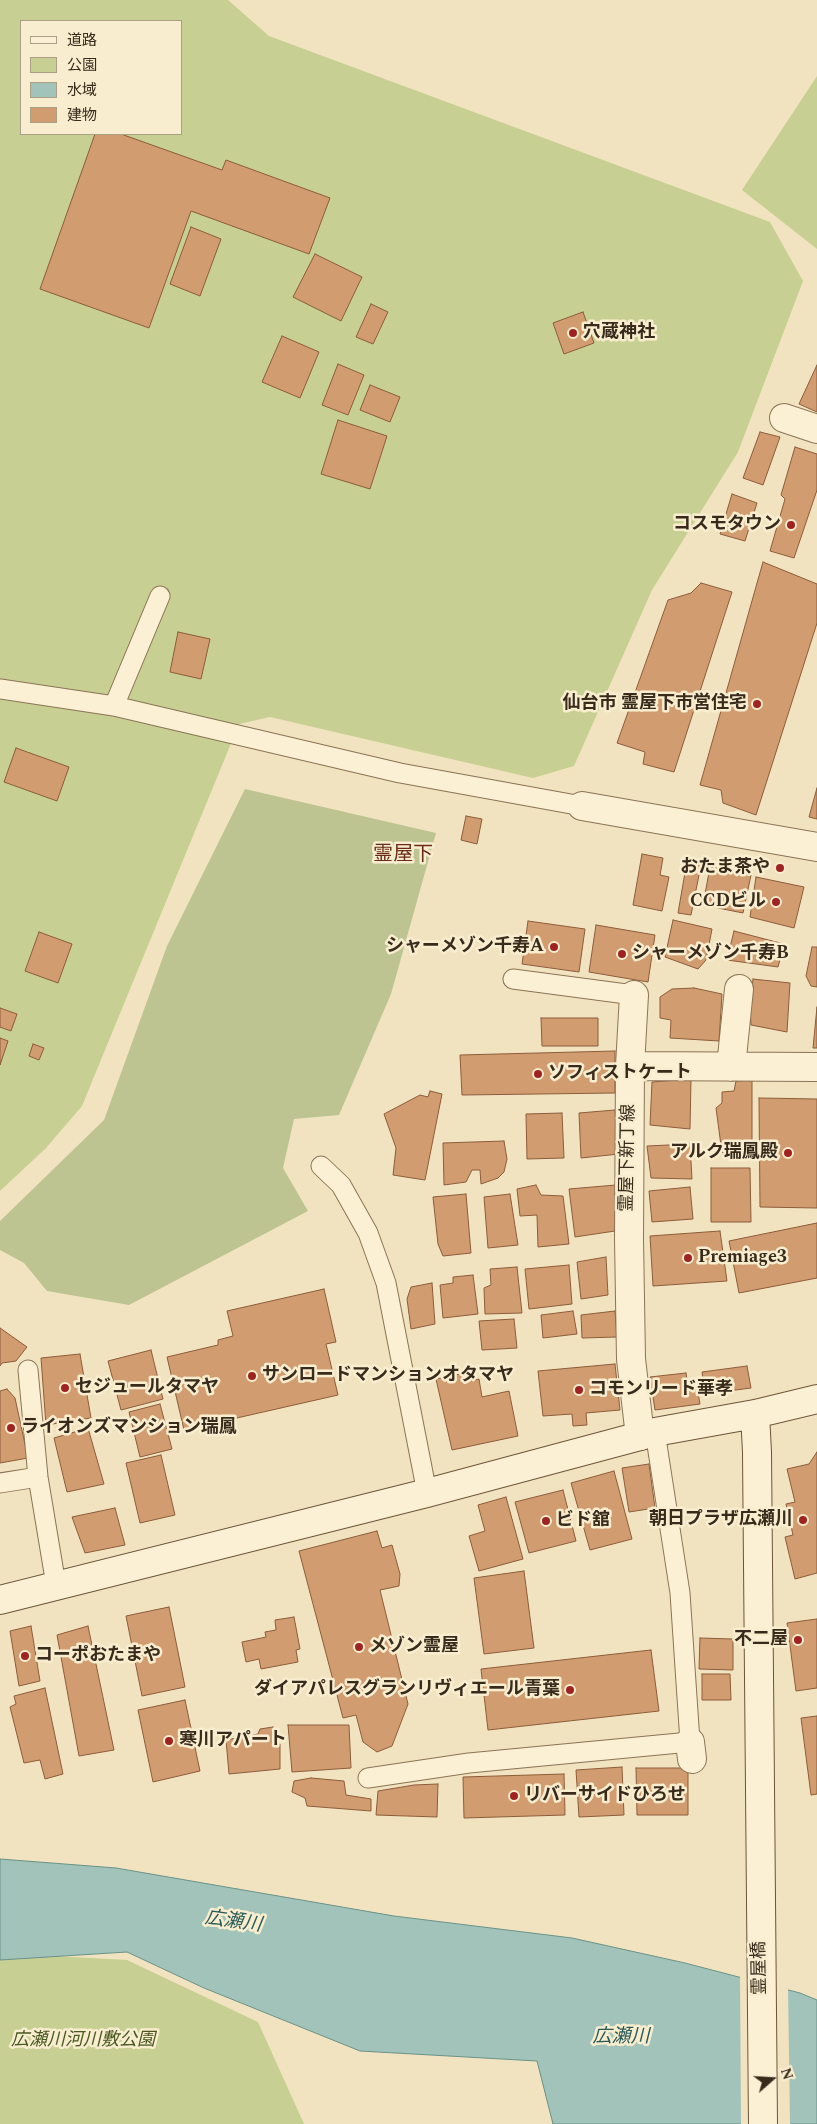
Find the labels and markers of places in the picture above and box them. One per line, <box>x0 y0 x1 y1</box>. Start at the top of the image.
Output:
place label: 穴蔵神社 <box>583 322 655 344</box>
marker: 穴蔵神社 <box>567 327 579 339</box>
place label: コスモタウン <box>673 514 781 536</box>
marker: コスモタウン <box>785 519 797 531</box>
place label: 仙台市 霊屋下市営住宅 <box>563 693 747 715</box>
marker: 仙台市 霊屋下市営住宅 <box>751 698 763 710</box>
place label: おたま茶や <box>680 857 770 879</box>
marker: おたま茶や <box>774 862 786 874</box>
place label: CCDビル <box>690 891 766 913</box>
marker: CCDビル <box>770 896 782 908</box>
place label: シャーメゾン千寿A <box>386 936 544 958</box>
marker: シャーメゾン千寿A <box>548 941 560 953</box>
place label: シャーメゾン千寿B <box>632 943 789 965</box>
marker: シャーメゾン千寿B <box>616 948 628 960</box>
place label: ソフィストケート <box>548 1063 692 1085</box>
marker: ソフィストケート <box>532 1068 544 1080</box>
place label: アルク瑞鳳殿 <box>670 1142 778 1164</box>
marker: アルク瑞鳳殿 <box>782 1147 794 1159</box>
place label: Premiage3 <box>698 1247 787 1269</box>
marker: Premiage3 <box>682 1252 694 1264</box>
place label: サンロードマンションオタマヤ <box>262 1365 514 1387</box>
marker: サンロードマンションオタマヤ <box>246 1370 258 1382</box>
place label: セジュールタマヤ <box>75 1377 219 1399</box>
place label: コモンリード華孝 <box>589 1379 733 1401</box>
marker: セジュールタマヤ <box>59 1382 71 1394</box>
marker: コモンリード華孝 <box>573 1384 585 1396</box>
place label: ライオンズマンション瑞鳳 <box>21 1417 237 1439</box>
marker: ライオンズマンション瑞鳳 <box>5 1422 17 1434</box>
place label: 朝日プラザ広瀬川 <box>649 1509 793 1531</box>
place label: ビド舘 <box>556 1510 610 1532</box>
marker: 朝日プラザ広瀬川 <box>797 1514 809 1526</box>
marker: ビド舘 <box>540 1515 552 1527</box>
place label: 不二屋 <box>734 1629 788 1651</box>
marker: 不二屋 <box>792 1634 804 1646</box>
place label: メゾン霊屋 <box>369 1636 459 1658</box>
marker: メゾン霊屋 <box>353 1641 365 1653</box>
place label: コーポおたまや <box>35 1645 161 1667</box>
marker: コーポおたまや <box>19 1650 31 1662</box>
place label: ダイアパレスグランリヴィエール青葉 <box>254 1679 560 1701</box>
marker: ダイアパレスグランリヴィエール青葉 <box>564 1684 576 1696</box>
place label: 寒川アパート <box>179 1730 287 1752</box>
marker: 寒川アパート <box>163 1735 175 1747</box>
place label: リバーサイドひろせ <box>524 1785 686 1807</box>
marker: リバーサイドひろせ <box>508 1790 520 1802</box>

